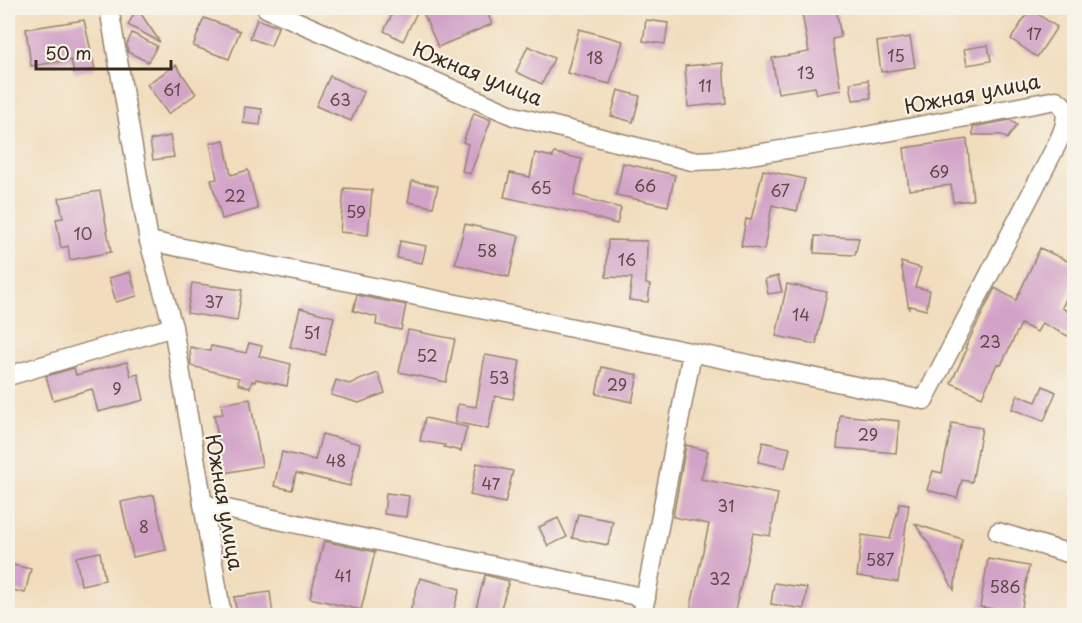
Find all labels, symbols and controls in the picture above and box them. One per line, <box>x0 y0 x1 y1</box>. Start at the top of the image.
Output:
house number: 17 <box>1026 21 1042 45</box>
scale bar <box>36 33 171 71</box>
street label: Южная улица <box>409 33 548 113</box>
text: 50 m <box>45 39 92 66</box>
house number: 15 <box>887 43 905 67</box>
house number: 18 <box>586 45 604 69</box>
house number: 13 <box>797 60 815 84</box>
street label: Южная улица <box>902 65 1043 121</box>
house number: 11 <box>698 73 712 97</box>
house number: 61 <box>163 77 181 101</box>
house number: 63 <box>329 87 351 111</box>
house number: 69 <box>929 159 949 183</box>
house number: 66 <box>634 173 656 197</box>
house number: 65 <box>530 175 552 199</box>
house number: 67 <box>770 178 790 202</box>
house number: 22 <box>224 183 246 207</box>
house number: 59 <box>346 199 366 223</box>
house number: 10 <box>74 221 92 245</box>
house number: 58 <box>477 238 497 262</box>
house number: 16 <box>618 247 636 271</box>
house number: 37 <box>205 289 224 313</box>
house number: 14 <box>792 302 810 326</box>
house number: 51 <box>303 320 321 344</box>
house number: 23 <box>979 329 1001 353</box>
house number: 52 <box>416 343 438 367</box>
house number: 53 <box>489 365 509 389</box>
house number: 29 <box>607 372 627 396</box>
house number: 9 <box>112 376 122 400</box>
house number: 29 <box>858 422 878 446</box>
street label: Южная улица <box>198 432 252 573</box>
house number: 48 <box>326 448 346 472</box>
house number: 47 <box>482 471 501 495</box>
house number: 31 <box>718 493 734 517</box>
house number: 8 <box>139 514 149 538</box>
house number: 587 <box>866 547 894 571</box>
house number: 41 <box>335 563 351 587</box>
house number: 32 <box>709 566 731 590</box>
house number: 586 <box>989 574 1021 598</box>

